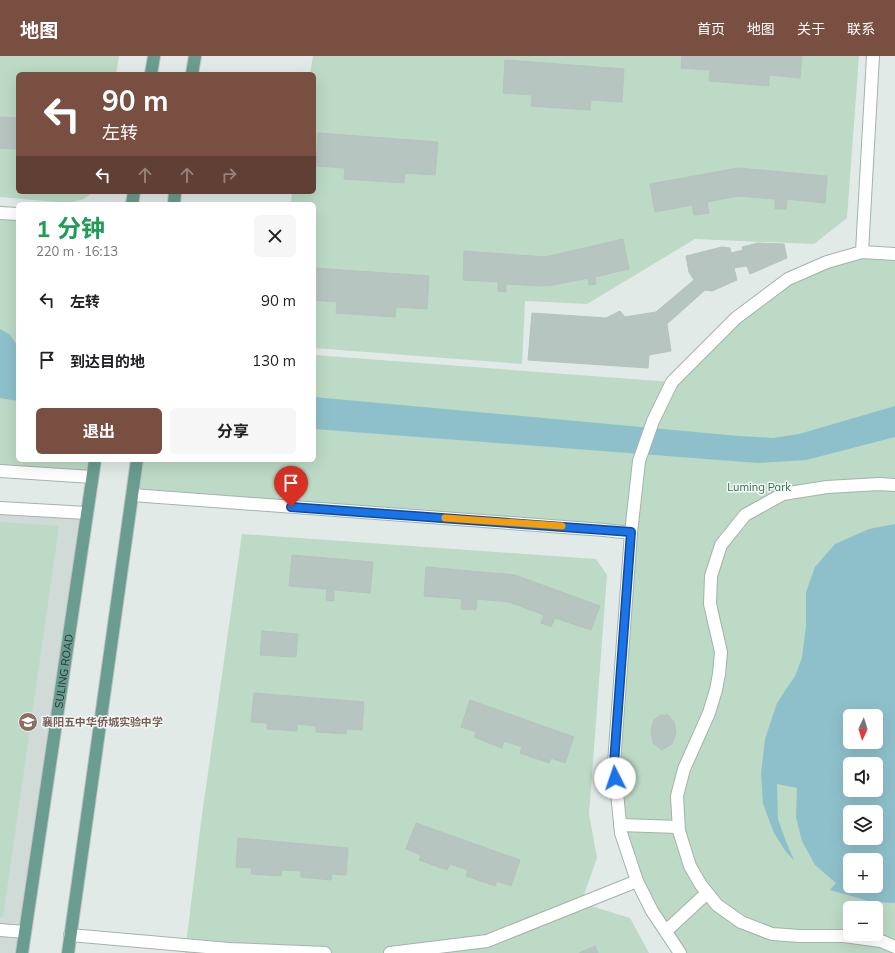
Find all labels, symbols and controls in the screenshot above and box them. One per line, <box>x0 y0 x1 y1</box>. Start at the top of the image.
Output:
text: 地图 <box>20 18 58 42</box>
text: 首页 <box>697 20 725 38</box>
text: 地图 <box>747 20 775 38</box>
text: 关于 <box>797 20 825 38</box>
text: 联系 <box>847 20 875 38</box>
text: 90 m <box>102 83 168 118</box>
icon: left <box>36 88 88 140</box>
text: 左转 <box>102 121 138 144</box>
icon: left <box>92 164 114 186</box>
icon: ahead <box>134 164 156 186</box>
icon: ahead <box>176 164 198 186</box>
icon: right <box>218 164 240 186</box>
text: 1 分钟 <box>36 213 105 243</box>
button: close <box>254 215 296 257</box>
text: 220 m · 16:13 <box>36 243 118 259</box>
icon: left <box>36 289 58 311</box>
text: 90 m <box>261 291 296 310</box>
text: 左转 <box>70 292 100 311</box>
icon: arrive <box>36 349 58 371</box>
text: 130 m <box>252 351 296 370</box>
text: 到达目的地 <box>70 352 145 371</box>
button: 退出 <box>36 408 162 454</box>
button: 分享 <box>170 408 296 454</box>
pin <box>274 466 308 507</box>
icon: arrive <box>280 472 302 494</box>
park label: Luming Park <box>727 480 791 494</box>
street label: SULING ROAD <box>51 633 76 709</box>
north arrow <box>843 709 883 749</box>
map controls <box>843 709 883 941</box>
school or university icon: 襄阳五中华侨城实验中学 <box>17 711 39 733</box>
place label: 襄阳五中华侨城实验中学 <box>42 715 163 729</box>
position arrow <box>594 757 636 799</box>
button: sound <box>843 757 883 797</box>
button: layers <box>843 805 883 845</box>
button: + <box>843 853 883 893</box>
button: − <box>843 901 883 941</box>

